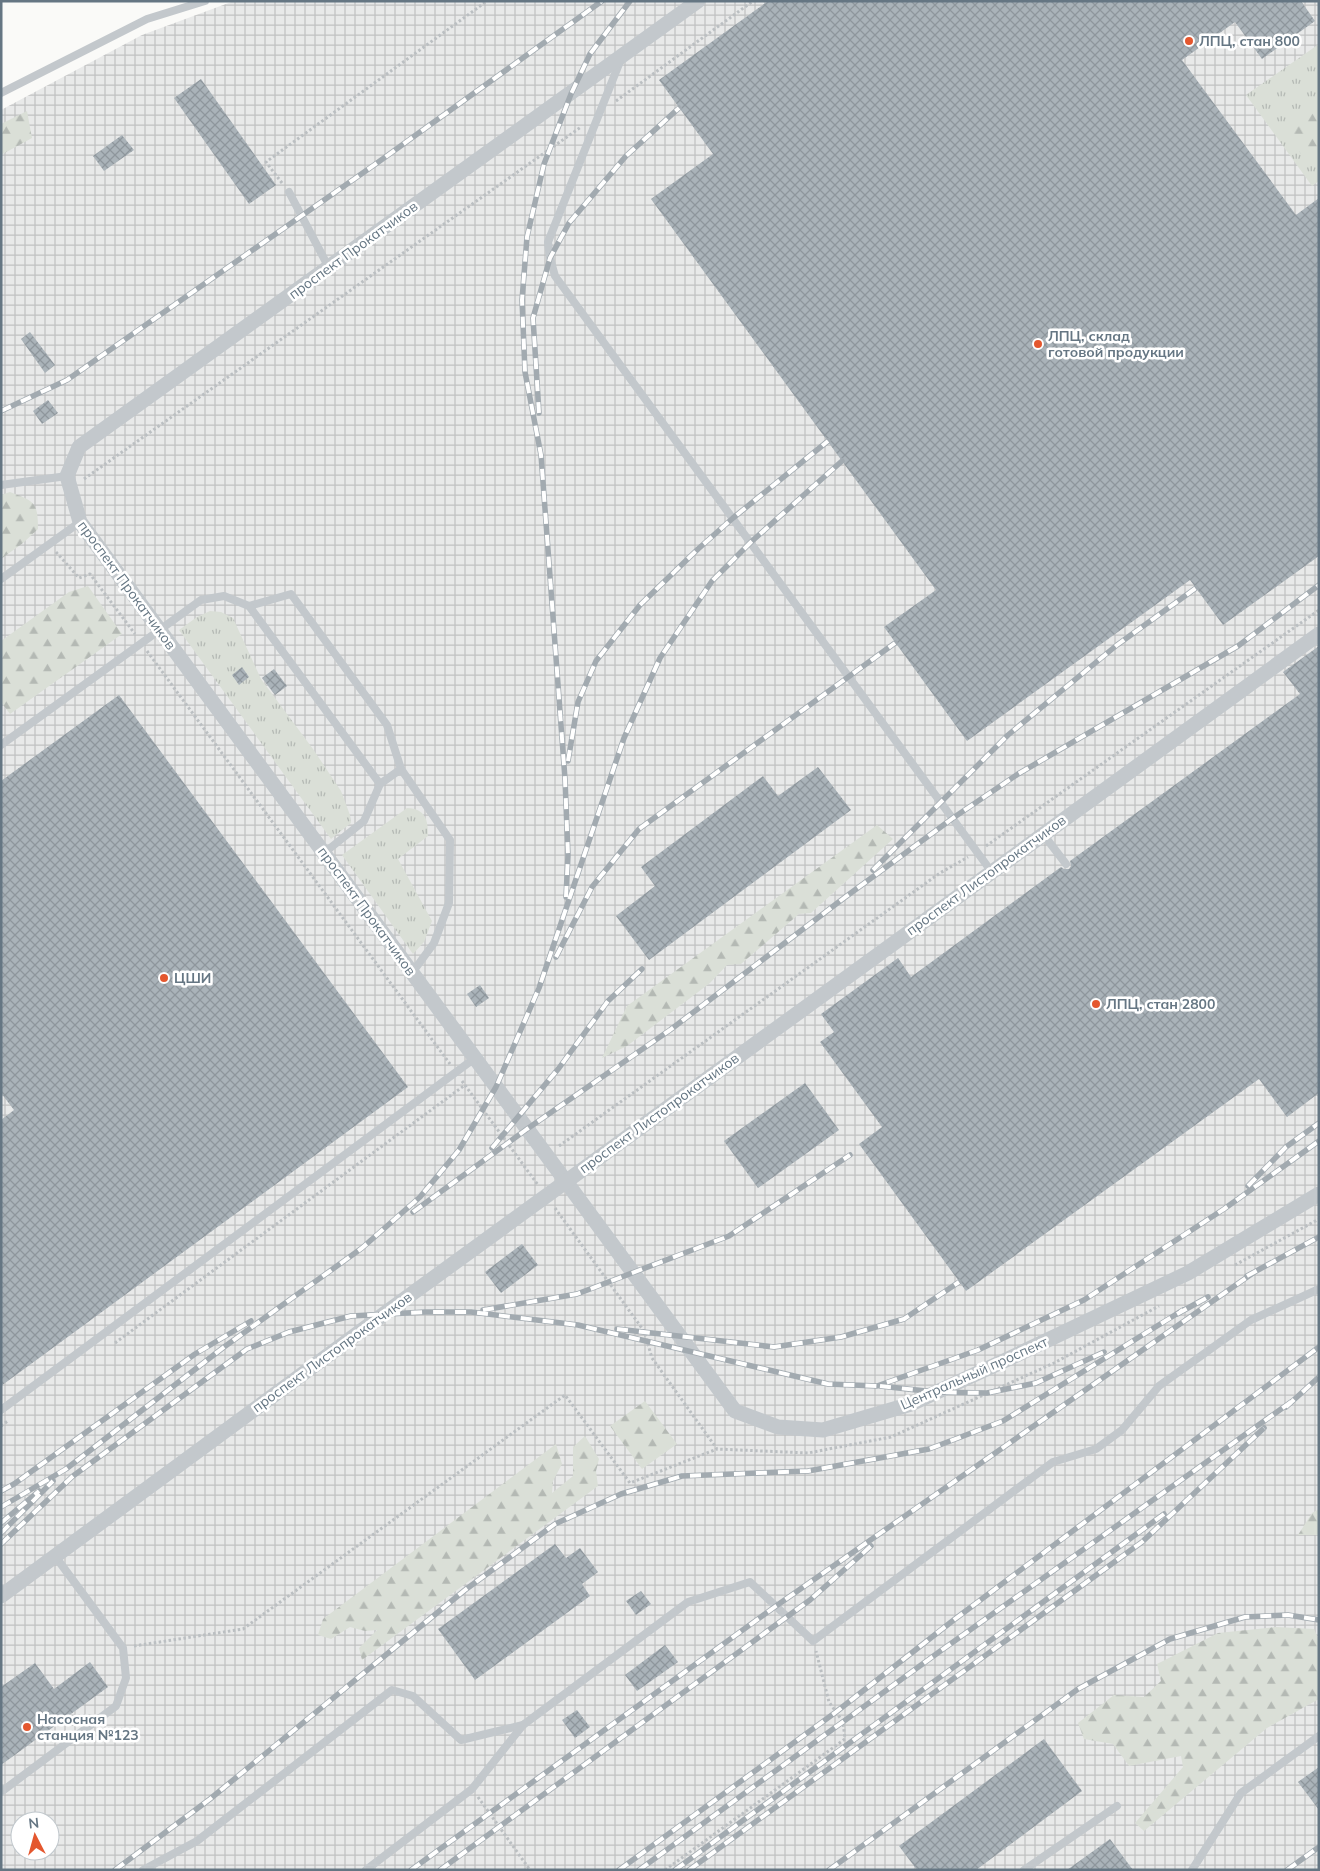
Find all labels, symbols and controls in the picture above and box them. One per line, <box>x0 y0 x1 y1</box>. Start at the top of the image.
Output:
place label: ЛПЦ, стан 800 <box>1199 32 1300 50</box>
marker: ЛПЦ, стан 800 <box>1183 35 1195 47</box>
street label: проспект Прокатчиков <box>285 197 421 303</box>
place label: ЛПЦ, склад готовой продукции <box>1048 327 1184 361</box>
marker: ЛПЦ, склад готовой продукции <box>1032 338 1044 350</box>
street label: проспект Прокатчиков <box>74 517 180 653</box>
street label: проспект Листопрокатчиков <box>902 811 1070 939</box>
street label: проспект Прокатчиков <box>314 843 420 979</box>
place label: ЦШИ <box>174 969 211 987</box>
marker: ЦШИ <box>158 972 170 984</box>
place label: ЛПЦ, стан 2800 <box>1106 995 1215 1013</box>
marker: ЛПЦ, стан 2800 <box>1090 998 1102 1010</box>
street label: проспект Листопрокатчиков <box>575 1049 743 1177</box>
street label: проспект Листопрокатчиков <box>248 1288 416 1416</box>
street label: Центральный проспект <box>897 1332 1051 1414</box>
place label: Насосная станция №123 <box>37 1710 139 1744</box>
marker: Насосная станция №123 <box>21 1721 33 1733</box>
north arrow <box>10 1811 60 1861</box>
text: N <box>27 1814 40 1833</box>

